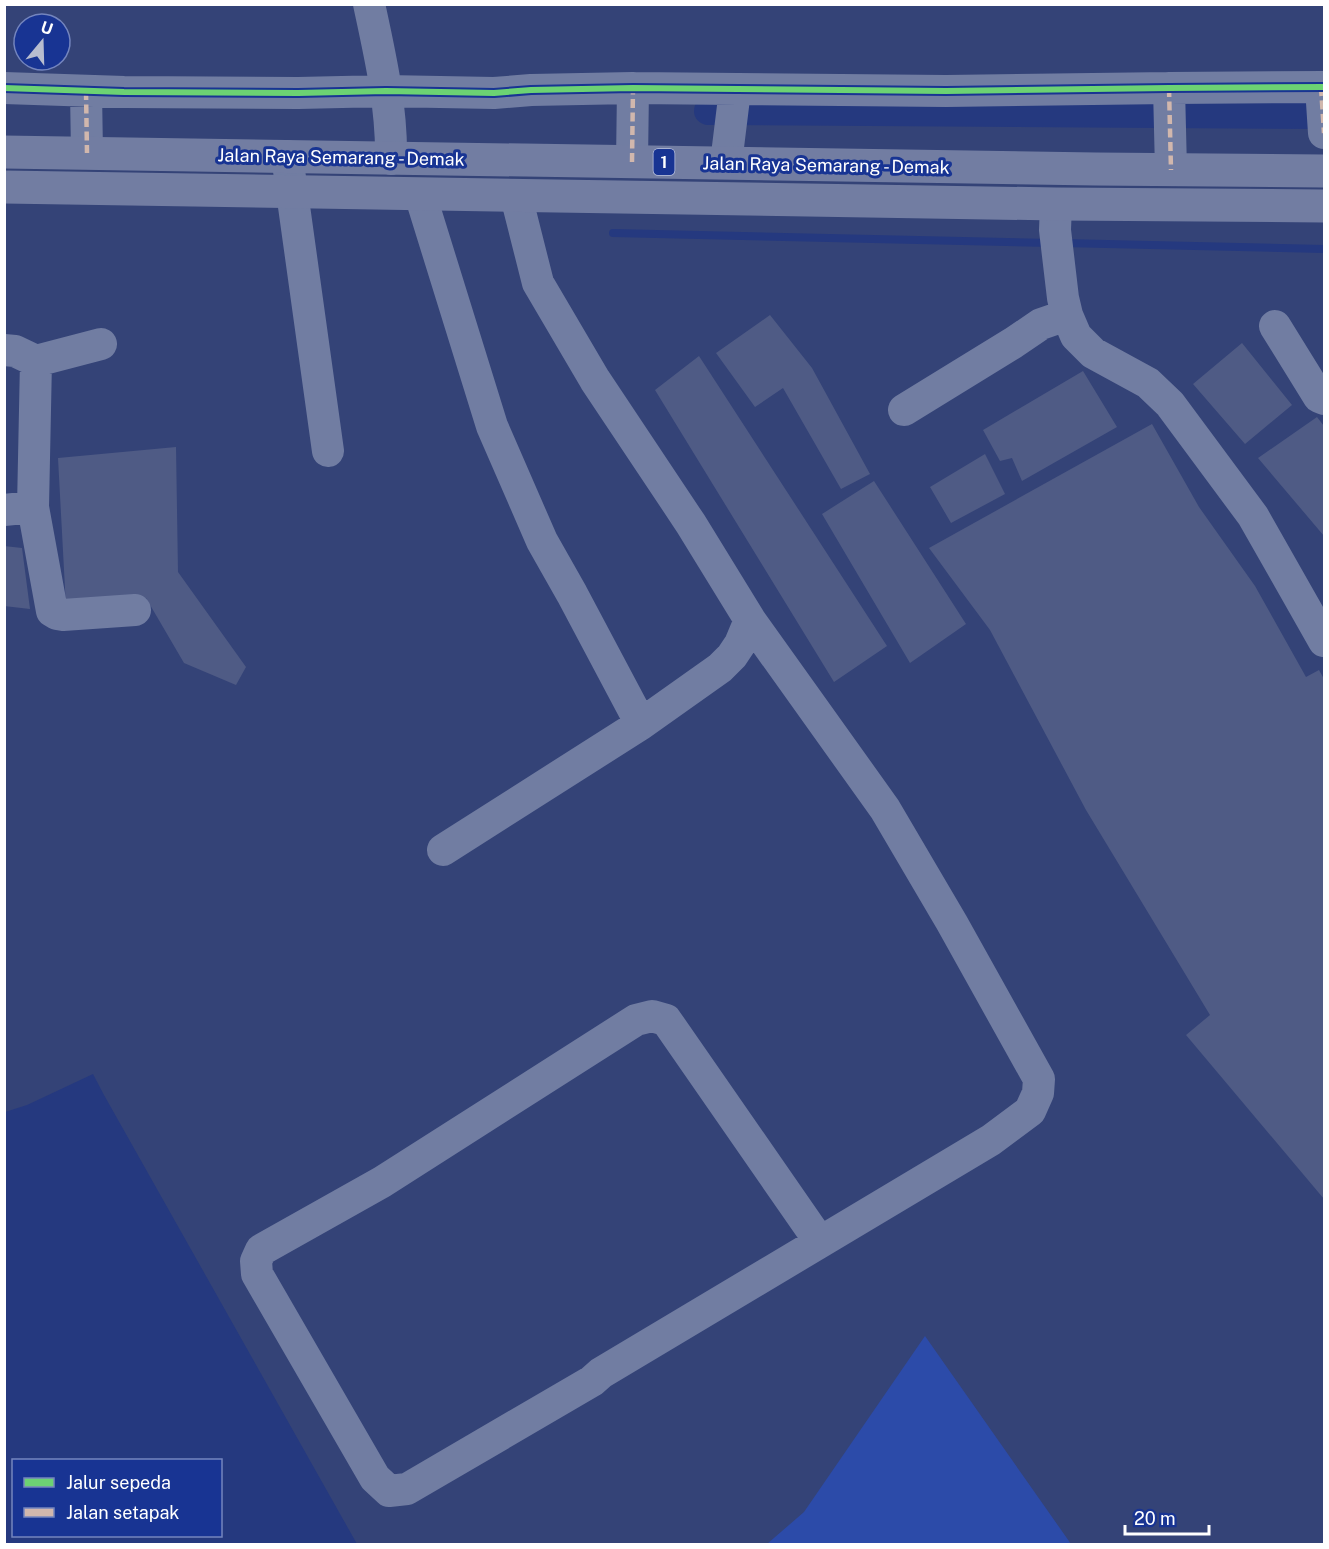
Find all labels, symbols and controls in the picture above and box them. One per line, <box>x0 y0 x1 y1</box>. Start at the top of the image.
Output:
north arrow <box>12 12 72 72</box>
text: U <box>38 17 55 39</box>
street label: Jalan Raya Semarang - Demak <box>217 144 465 170</box>
road number: 1 <box>654 149 674 175</box>
street label: Jalan Raya Semarang - Demak <box>702 152 950 178</box>
legend <box>12 1459 222 1537</box>
text: Jalur sepeda <box>66 1472 171 1493</box>
scale bar <box>1125 1498 1209 1536</box>
text: Jalan setapak <box>66 1502 179 1523</box>
text: 20 m <box>1134 1508 1176 1529</box>

